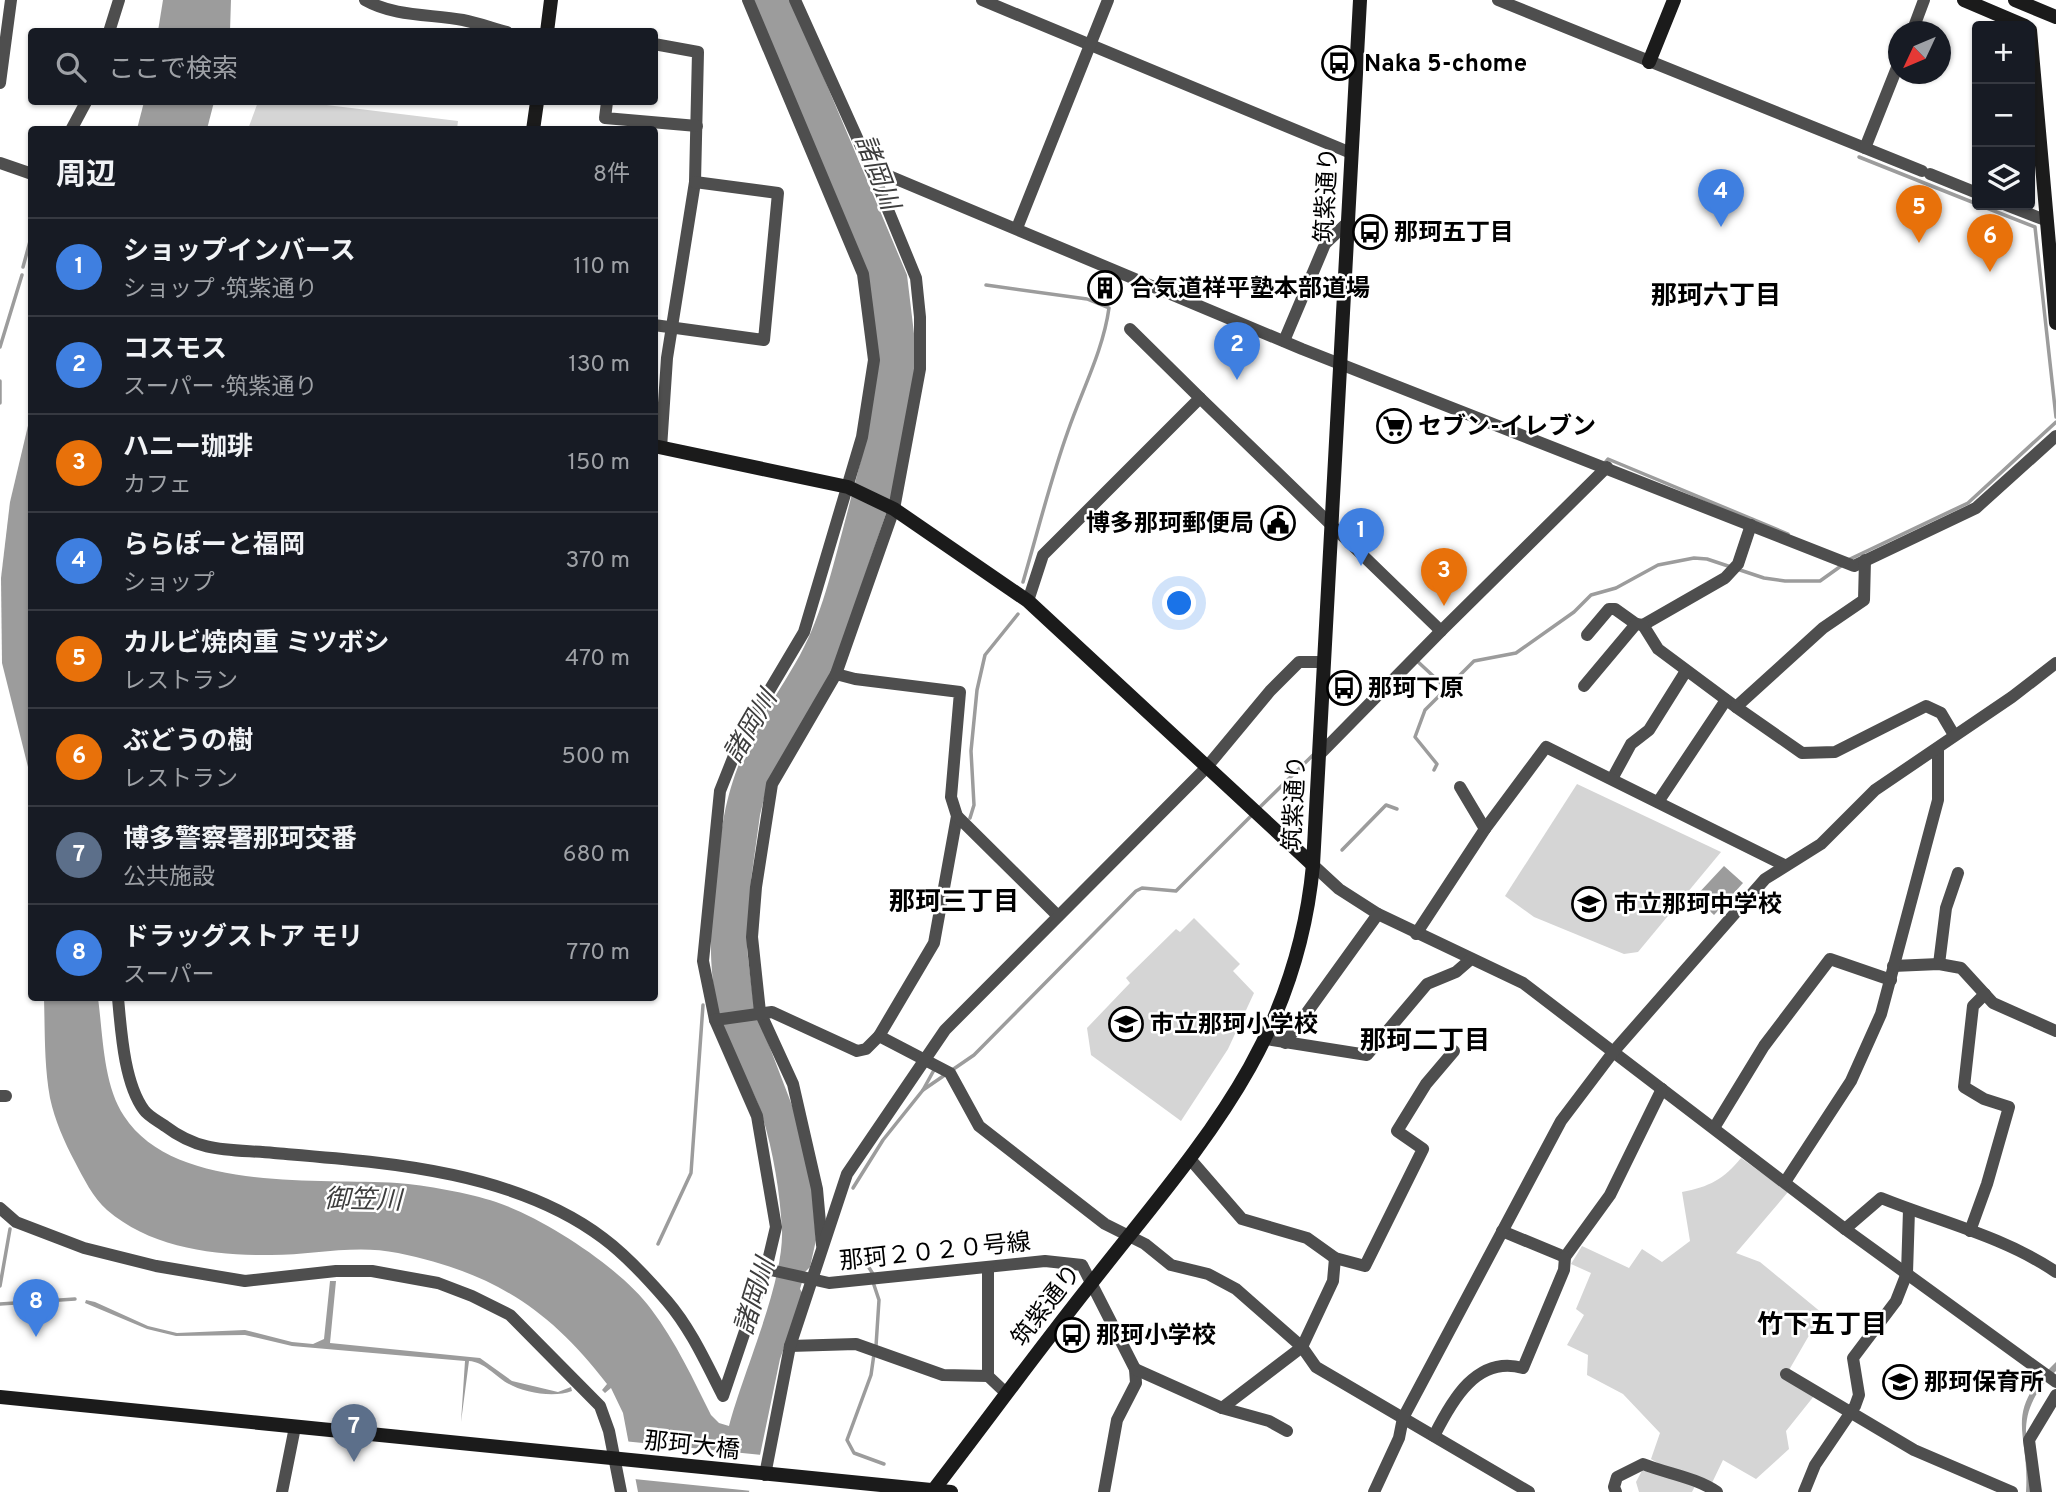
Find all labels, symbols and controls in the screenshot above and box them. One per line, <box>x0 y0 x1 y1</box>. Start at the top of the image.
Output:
north arrow <box>1888 21 1951 84</box>
map controls <box>1972 21 2035 210</box>
button: + <box>1972 21 2035 84</box>
search box <box>28 28 658 105</box>
bus stop icon: Naka 5-chome <box>1320 44 1358 82</box>
icon: search <box>52 48 90 86</box>
place label: Naka 5-chome <box>1364 50 1527 80</box>
text: ここで検索 <box>108 54 238 87</box>
button: − <box>1972 84 2035 147</box>
water label: 諸岡川 <box>846 131 906 218</box>
street label: 筑紫通り <box>1311 146 1345 244</box>
button: layers <box>1972 147 2035 210</box>
text: 周辺 <box>56 158 116 195</box>
text: 8件 <box>593 161 630 190</box>
pin: 4 <box>1698 169 1744 227</box>
pin: 5 <box>1896 185 1942 243</box>
bus stop icon: 那珂五丁目 <box>1351 213 1389 251</box>
pin: 6 <box>1967 214 2013 272</box>
place label: 那珂五丁目 <box>1394 219 1514 249</box>
text: ショップインバース <box>123 236 356 269</box>
text: 1 <box>74 253 84 282</box>
text: 110 m <box>573 253 630 282</box>
building icon: 合気道祥平塾本部道場 <box>1086 269 1124 307</box>
place label: 合気道祥平塾本部道場 <box>1130 275 1370 305</box>
text: ショップ · 筑紫通り <box>123 276 318 305</box>
district label: 那珂六丁目 <box>1651 281 1781 314</box>
pin: 2 <box>1214 322 1260 380</box>
text: コスモス <box>123 334 227 367</box>
text: 2 <box>72 351 86 380</box>
text: 130 m <box>568 351 630 380</box>
text: スーパー · 筑紫通り <box>123 374 318 403</box>
supermarket icon: セブン-イレブン <box>1375 407 1413 445</box>
place label: セブン-イレブン <box>1418 413 1596 443</box>
text: ハニー珈琲 <box>123 432 253 465</box>
text: 3 <box>72 449 86 478</box>
text: 150 m <box>568 449 630 478</box>
text: カフェ <box>123 472 192 501</box>
public building icon: 博多那珂郵便局 <box>1259 504 1297 542</box>
pin: 1 <box>1338 508 1384 566</box>
place label: 博多那珂郵便局 <box>1086 510 1254 540</box>
text: ららぽーと福岡 <box>123 530 305 563</box>
text: 4 <box>72 547 86 576</box>
text: 370 m <box>565 547 630 576</box>
pin: 3 <box>1421 548 1467 606</box>
text: ショップ <box>123 570 215 599</box>
your location <box>1162 586 1196 620</box>
text: カルビ焼肉重 ミツボシ <box>123 628 390 661</box>
text: 5 <box>72 645 86 674</box>
text: 470 m <box>565 645 630 674</box>
text: レストラン <box>123 668 238 697</box>
bus stop icon: 那珂下原 <box>1325 669 1363 707</box>
place label: 那珂下原 <box>1368 675 1464 705</box>
water label: 諸岡川 <box>718 683 787 769</box>
text: ぶどうの樹 <box>123 726 253 759</box>
text: 6 <box>72 743 86 772</box>
text: 500 m <box>562 743 630 772</box>
street label: 筑紫通り <box>1279 754 1313 852</box>
text: レストラン <box>123 766 238 795</box>
text: 博多警察署那珂交番 <box>123 824 357 857</box>
text: 7 <box>73 841 85 870</box>
text: 680 m <box>563 841 630 870</box>
text: 公共施設 <box>123 864 215 893</box>
school or university icon: 市立那珂中学校 <box>1570 885 1608 923</box>
district label: 那珂三丁目 <box>889 887 1019 920</box>
place label: 市立那珂中学校 <box>1614 891 1782 921</box>
text: ドラッグストア モリ <box>123 922 364 955</box>
text: 8 <box>72 939 86 968</box>
text: 770 m <box>566 939 630 968</box>
text: スーパー <box>123 962 215 991</box>
school or university icon: 市立那珂小学校 <box>1107 1005 1145 1043</box>
place label: 市立那珂小学校 <box>1150 1011 1318 1041</box>
district label: 那珂二丁目 <box>1360 1026 1490 1059</box>
water label: 御笠川 <box>324 1184 405 1219</box>
street label: 那珂２０２０号線 <box>838 1228 1032 1278</box>
water label: 諸岡川 <box>729 1252 784 1339</box>
street label: 筑紫通り <box>1006 1259 1089 1353</box>
pin: 8 <box>13 1279 59 1337</box>
district label: 竹下五丁目 <box>1757 1310 1887 1343</box>
bus stop icon: 那珂小学校 <box>1053 1316 1091 1354</box>
place label: 那珂小学校 <box>1096 1322 1216 1352</box>
school or university icon: 那珂保育所 <box>1881 1363 1919 1401</box>
place label: 那珂保育所 <box>1924 1369 2044 1399</box>
pin: 7 <box>331 1404 377 1462</box>
street label: 那珂大橋 <box>642 1427 741 1467</box>

